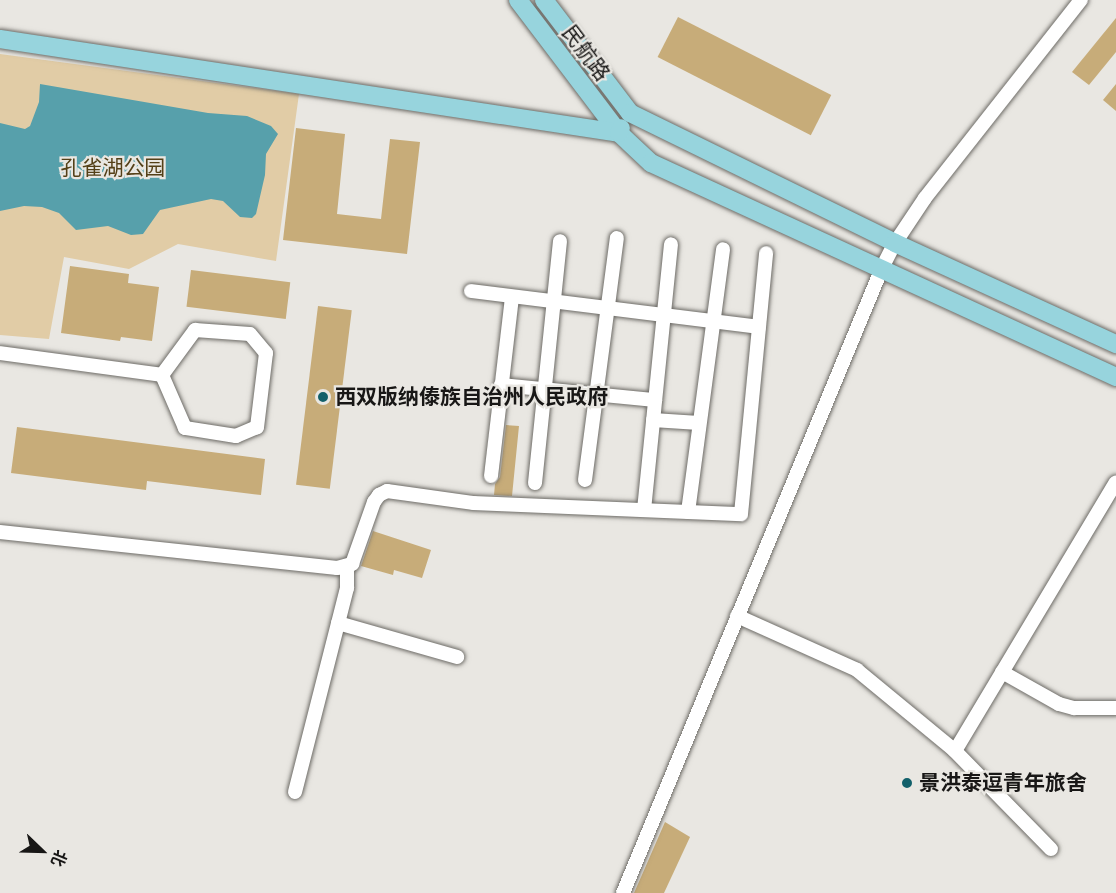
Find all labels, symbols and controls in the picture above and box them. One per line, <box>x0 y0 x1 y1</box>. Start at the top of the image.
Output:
street label: 民航路 <box>557 20 615 86</box>
park label: 孔雀湖公园 <box>61 155 165 181</box>
place label: 西双版纳傣族自治州人民政府 <box>335 384 608 410</box>
marker: 西双版纳傣族自治州人民政府 <box>316 390 330 404</box>
place label: 景洪泰逗青年旅舍 <box>919 770 1087 796</box>
marker: 景洪泰逗青年旅舍 <box>900 776 914 790</box>
north arrow <box>12 821 72 881</box>
text: 北 <box>47 847 71 869</box>

